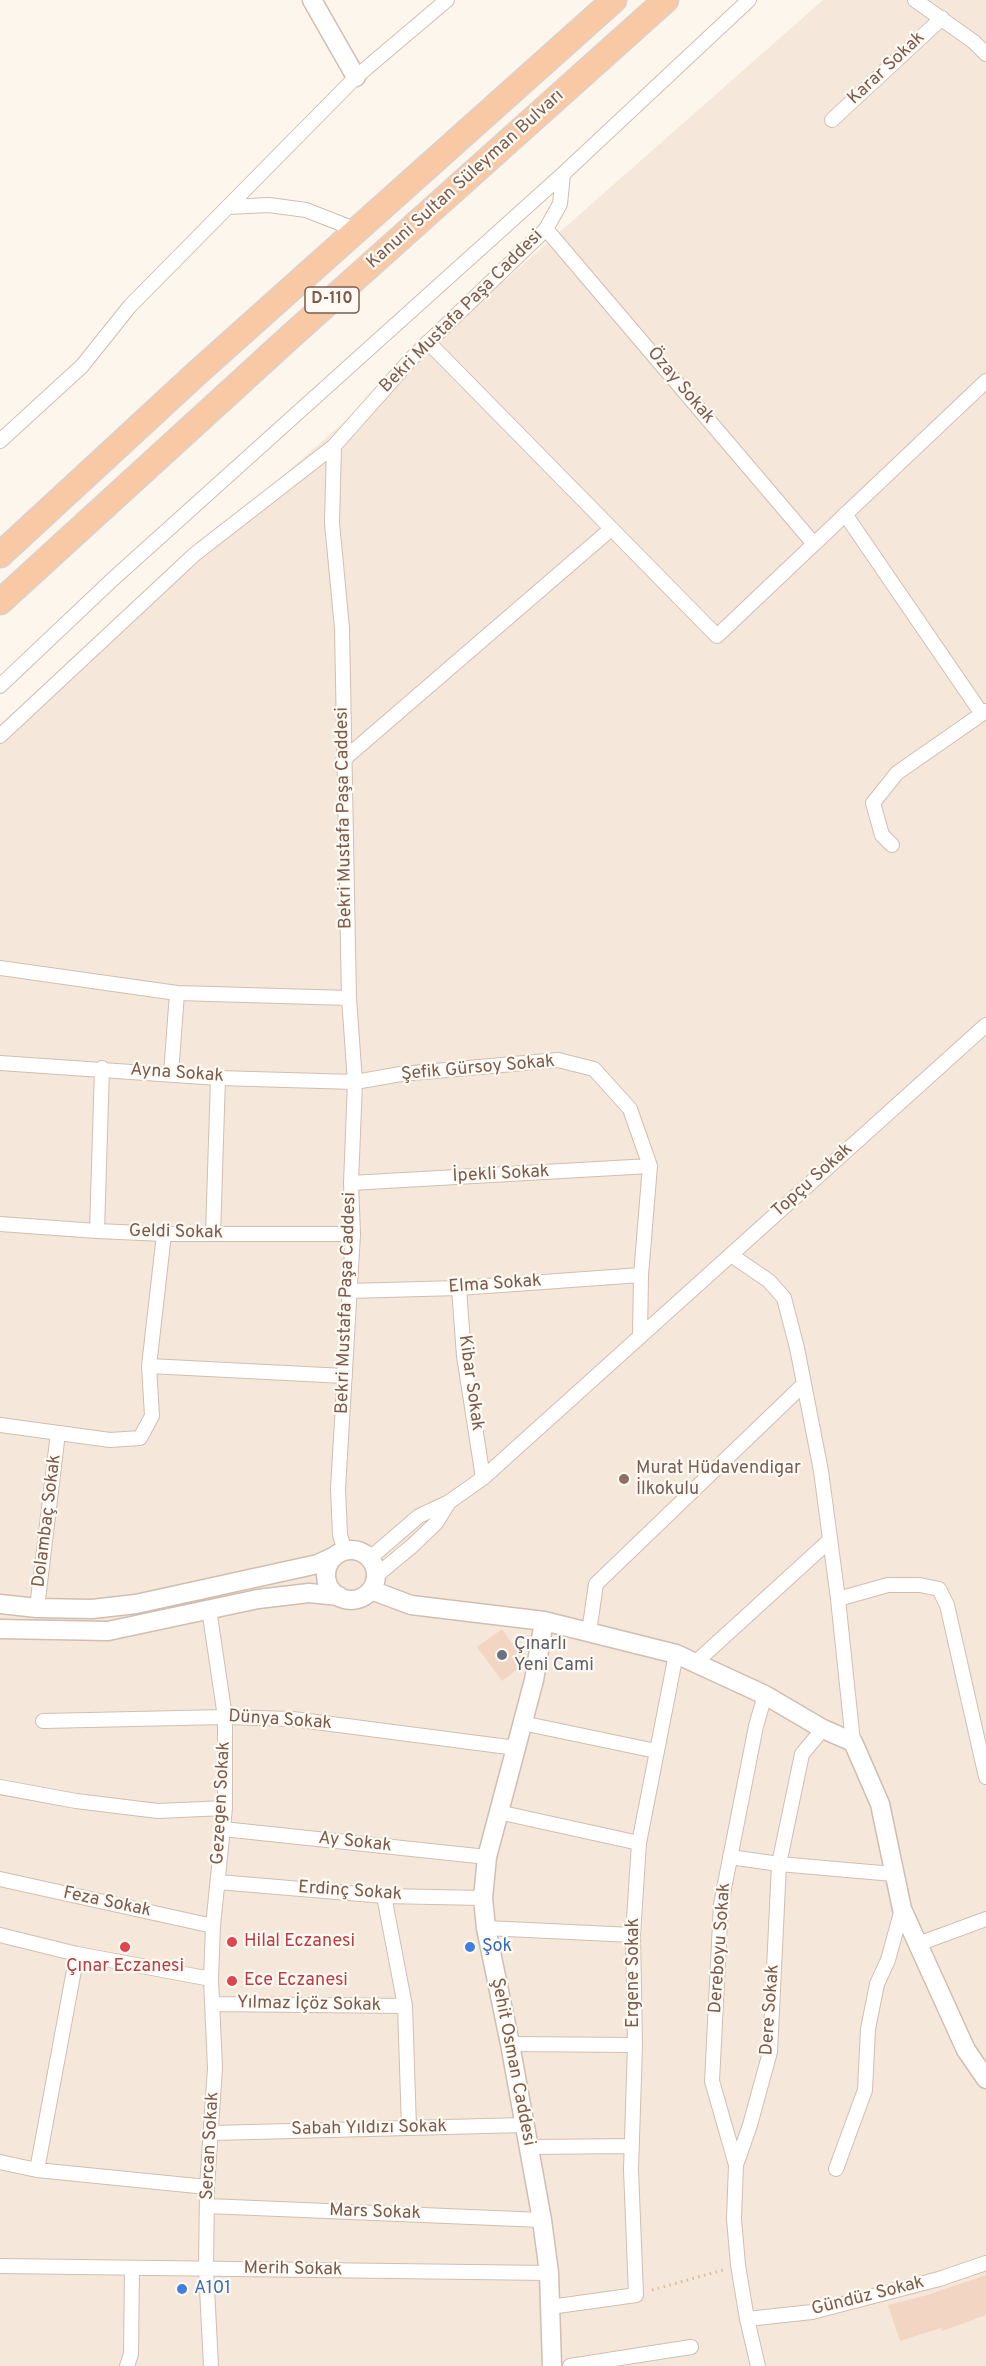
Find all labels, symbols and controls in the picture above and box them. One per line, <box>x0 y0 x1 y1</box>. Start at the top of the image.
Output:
street label: Karar Sokak <box>844 28 930 110</box>
street label: Kanuni Sultan Süleyman Bulvarı <box>363 86 569 274</box>
street label: Bekri Mustafa Paşa Caddesi <box>376 226 548 398</box>
road number: D-110 <box>305 287 359 313</box>
street label: Özay Sokak <box>642 343 718 429</box>
street label: Bekri Mustafa Paşa Caddesi <box>332 707 358 929</box>
street label: Şefik Gürsoy Sokak <box>400 1052 556 1086</box>
street label: Ayna Sokak <box>130 1060 224 1088</box>
street label: Topçu Sokak <box>768 1139 858 1223</box>
street label: İpekli Sokak <box>452 1162 550 1188</box>
street label: Bekri Mustafa Paşa Caddesi <box>332 1192 362 1414</box>
street label: Geldi Sokak <box>129 1221 223 1245</box>
street label: Elma Sokak <box>448 1271 542 1299</box>
street label: Kibar Sokak <box>453 1334 487 1432</box>
street label: Dolambaç Sokak <box>29 1453 67 1589</box>
place label: Murat Hüdavendigar İlkokulu <box>636 1458 801 1500</box>
marker: Murat Hüdavendigar İlkokulu <box>617 1472 631 1486</box>
place label: Çınarlı Yeni Cami <box>514 1634 594 1676</box>
marker: Çınarlı Yeni Cami <box>495 1648 509 1662</box>
street label: Dünya Sokak <box>227 1707 333 1735</box>
street label: Gezegen Sokak <box>208 1741 236 1865</box>
street label: Ay Sokak <box>317 1828 393 1858</box>
street label: Erdinç Sokak <box>297 1878 403 1906</box>
street label: Dereboyu Sokak <box>706 1882 736 2014</box>
street label: Feza Sokak <box>61 1883 153 1923</box>
street label: Ergene Sokak <box>623 1918 645 2028</box>
place label: Hilal Eczanesi <box>244 1931 355 1953</box>
marker: Hilal Eczanesi <box>225 1935 239 1949</box>
place label: Şok <box>482 1936 512 1958</box>
marker: Çınar Eczanesi <box>118 1940 132 1954</box>
marker: Şok <box>463 1940 477 1954</box>
place label: Çınar Eczanesi <box>66 1956 184 1978</box>
street label: Dere Sokak <box>757 1964 785 2056</box>
place label: Ece Eczanesi <box>244 1970 348 1992</box>
marker: Ece Eczanesi <box>225 1974 239 1988</box>
street label: Şehit Osman Caddesi <box>485 1976 539 2148</box>
street label: Yılmaz İçöz Sokak <box>237 1993 381 2017</box>
street label: Sercan Sokak <box>197 2091 225 2201</box>
street label: Sabah Yıldızı Sokak <box>291 2117 447 2141</box>
street label: Mars Sokak <box>329 2201 421 2225</box>
street label: Merih Sokak <box>243 2258 343 2282</box>
street label: Gündüz Sokak <box>810 2273 926 2321</box>
place label: A101 <box>194 2278 231 2300</box>
marker: A101 <box>175 2282 189 2296</box>

